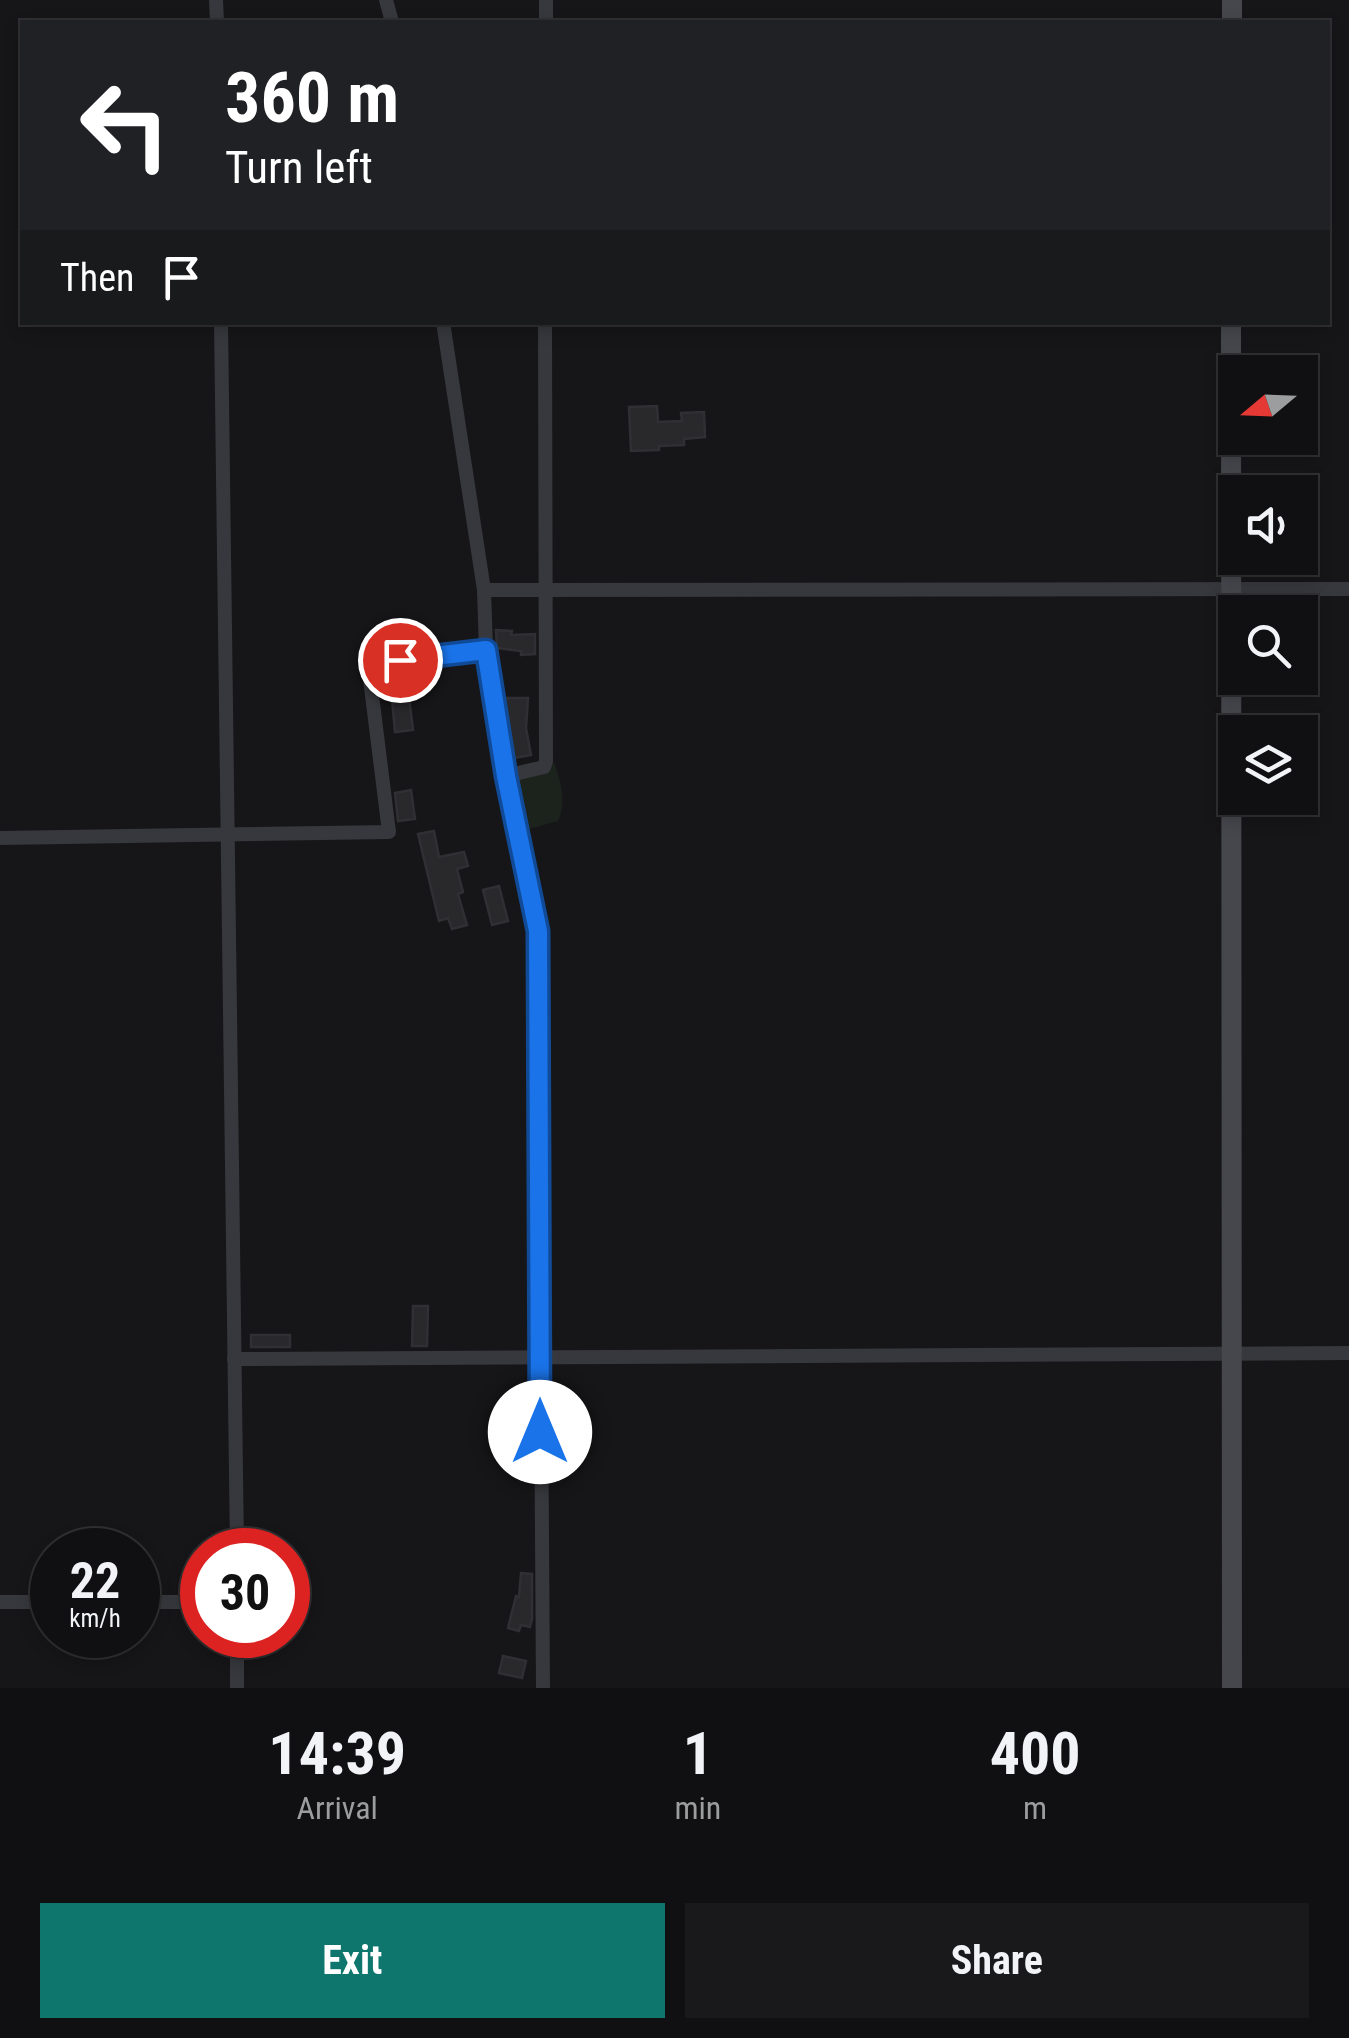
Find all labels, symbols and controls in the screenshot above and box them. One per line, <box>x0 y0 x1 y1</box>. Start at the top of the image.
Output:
text: 360 m <box>225 57 399 139</box>
icon: left <box>60 60 190 190</box>
text: Turn left <box>225 141 373 194</box>
icon: arrive <box>154 250 209 305</box>
text: Then <box>60 256 134 300</box>
north arrow <box>1218 355 1318 455</box>
map controls <box>1218 355 1318 815</box>
button: sound <box>1218 475 1318 575</box>
button: search <box>1218 595 1318 695</box>
pin <box>358 618 443 703</box>
icon: arrive <box>373 633 428 688</box>
button: layers <box>1218 715 1318 815</box>
position arrow <box>488 1380 592 1484</box>
speed limit sign: 30 <box>180 1528 310 1658</box>
text: 22 <box>70 1552 120 1610</box>
text: km/h <box>69 1604 121 1633</box>
text: 14:39 <box>268 1718 406 1789</box>
text: 1 <box>683 1718 713 1789</box>
text: 400 <box>990 1718 1081 1789</box>
text: Arrival <box>296 1789 378 1827</box>
text: min <box>674 1789 721 1827</box>
text: m <box>1023 1789 1047 1827</box>
button: Exit <box>40 1903 665 2018</box>
button: Share <box>685 1903 1309 2018</box>

